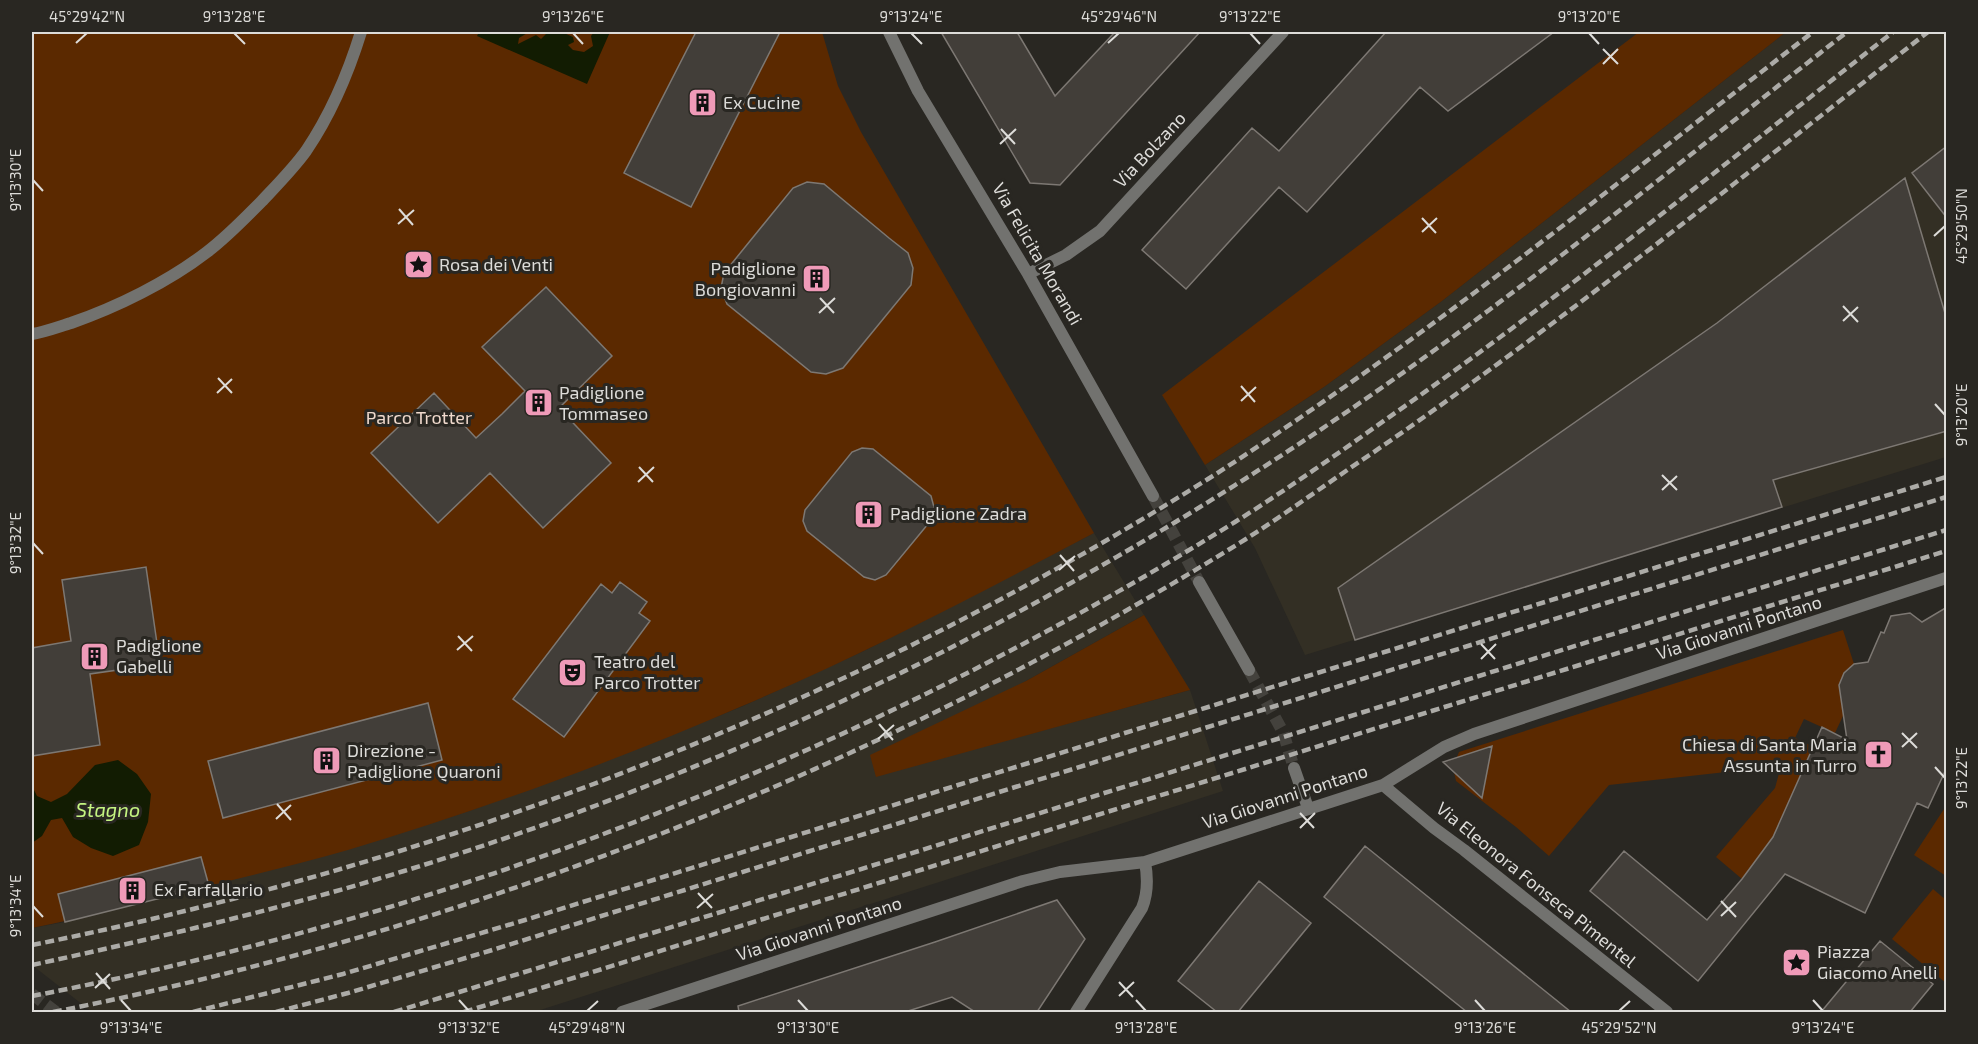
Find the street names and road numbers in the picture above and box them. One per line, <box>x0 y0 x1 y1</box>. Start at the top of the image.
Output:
street label: Via Bolzano <box>1109 107 1190 192</box>
street label: Via Felicita Morandi <box>988 178 1088 329</box>
street label: Via Giovanni Pontano <box>1653 590 1824 664</box>
street label: Via Giovanni Pontano <box>1199 759 1370 833</box>
street label: Via Eleonora Fonseca Pimentel <box>1432 797 1642 972</box>
street label: Via Giovanni Pontano <box>733 891 904 965</box>

